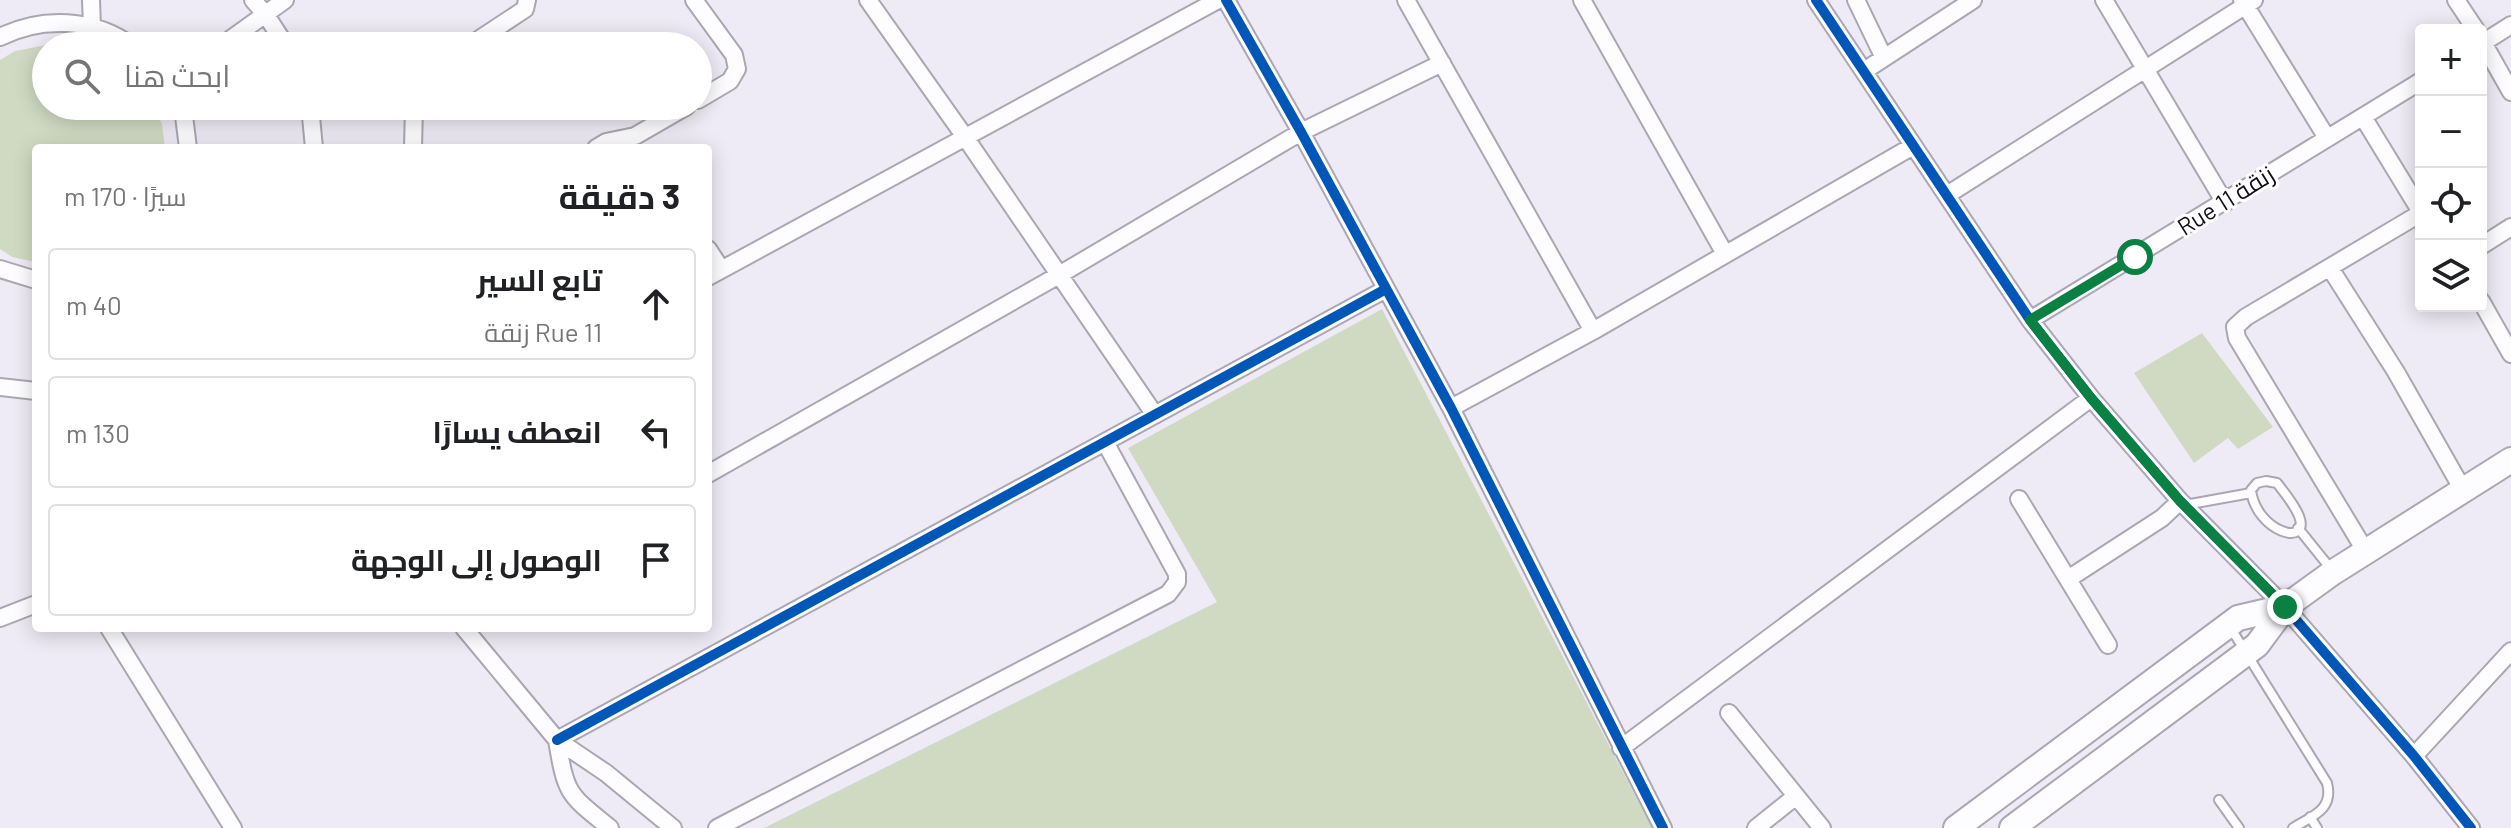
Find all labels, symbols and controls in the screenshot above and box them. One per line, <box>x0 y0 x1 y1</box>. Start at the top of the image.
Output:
map controls <box>2415 24 2487 312</box>
button: + <box>2415 24 2487 96</box>
search box <box>32 32 712 120</box>
icon: search <box>60 54 104 98</box>
text: ابحث هنا <box>124 57 230 93</box>
button: − <box>2415 96 2487 168</box>
street label: Rue 11 زنقة <box>2171 159 2279 241</box>
button: locate <box>2415 168 2487 240</box>
text: 3 دقيقة <box>559 175 680 216</box>
text: سيرًا · 170 m <box>64 180 187 211</box>
route start <box>2117 239 2153 275</box>
button: layers <box>2415 240 2487 312</box>
text: تابع السير <box>477 261 602 297</box>
icon: ahead <box>634 282 678 326</box>
text: 40 m <box>66 289 122 320</box>
text: Rue 11 زنقة <box>484 316 602 347</box>
icon: left <box>634 410 678 454</box>
text: انعطف يسارًا <box>432 413 602 449</box>
text: 130 m <box>66 417 130 448</box>
icon: arrive <box>634 538 678 582</box>
text: الوصول إلى الوجهة <box>351 541 602 577</box>
route end <box>2267 589 2303 625</box>

